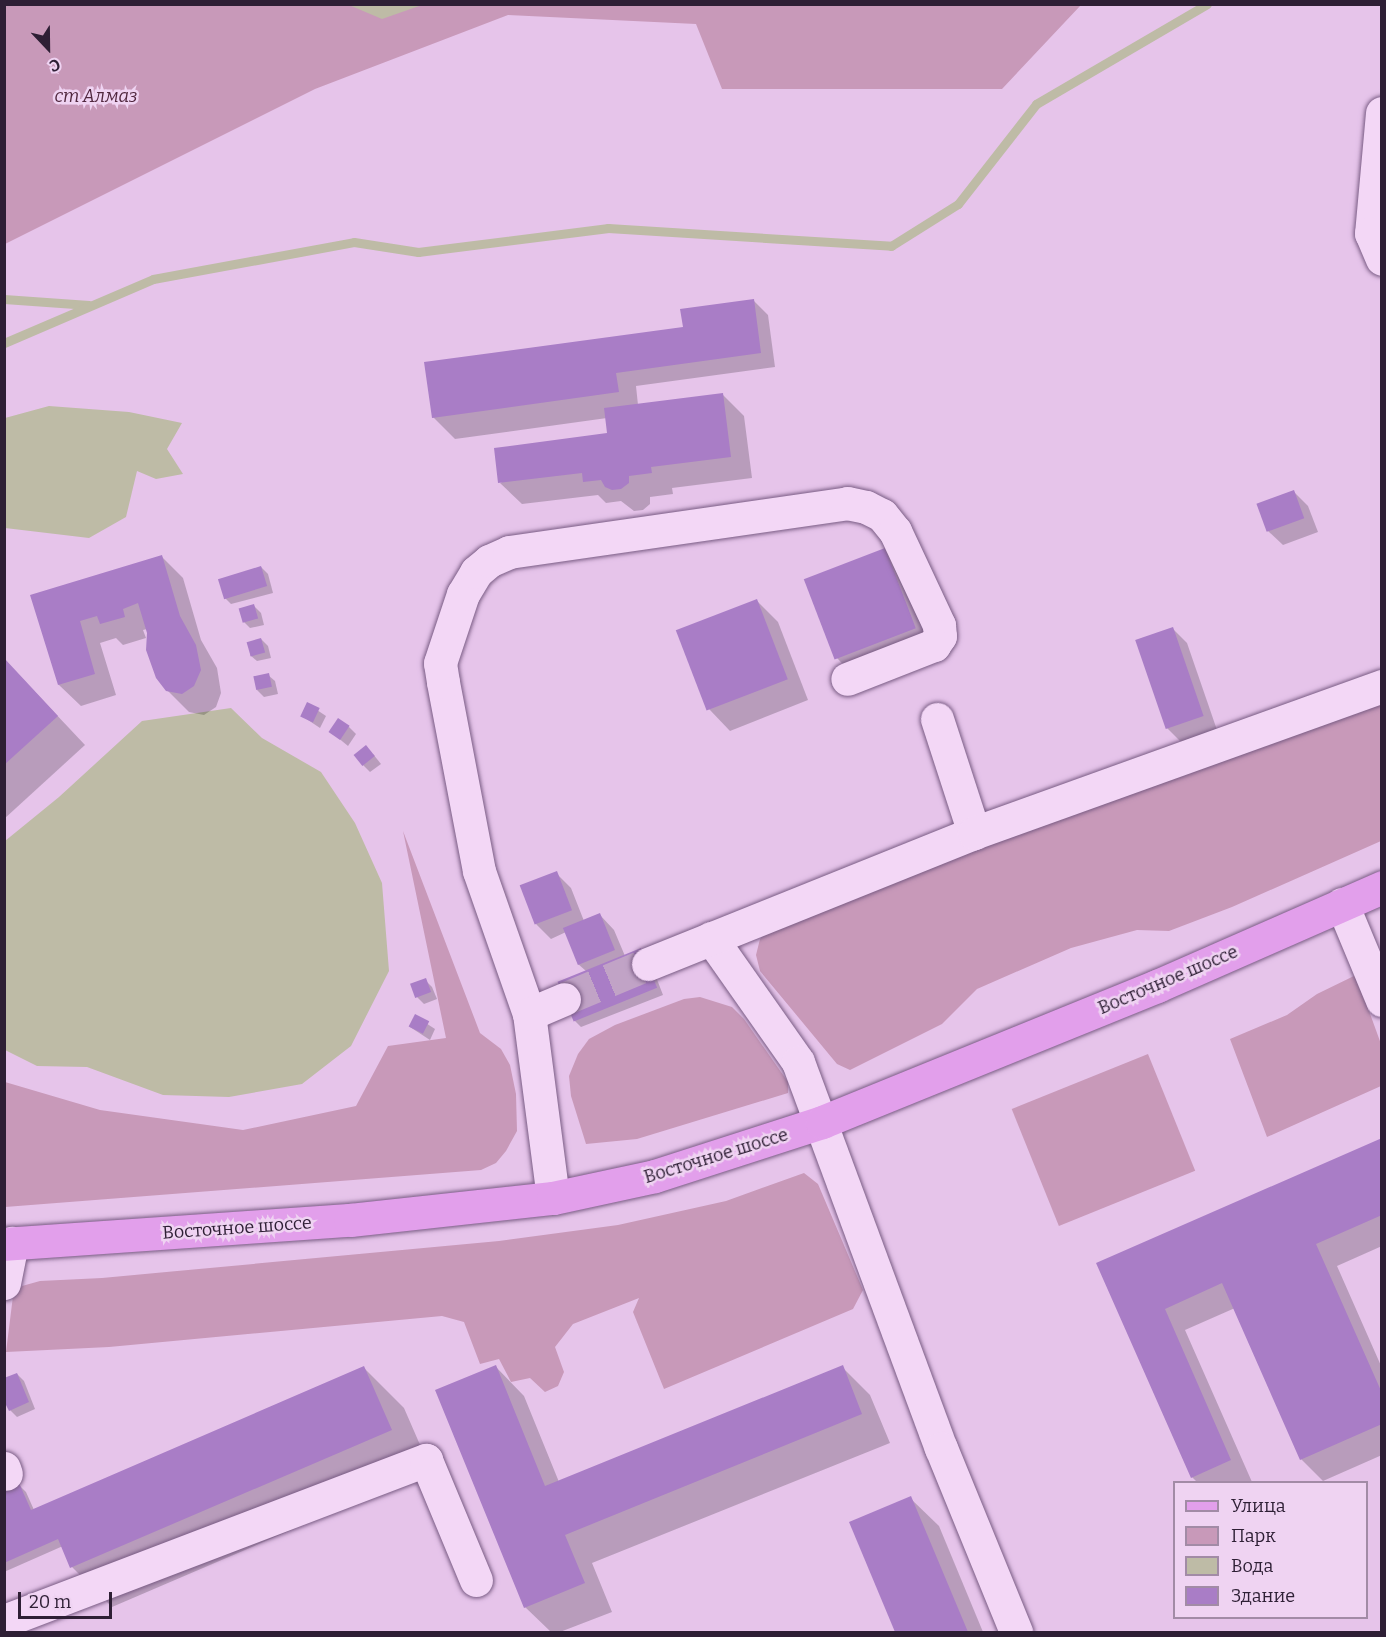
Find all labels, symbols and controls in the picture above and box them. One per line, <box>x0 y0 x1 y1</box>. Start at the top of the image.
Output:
north arrow <box>18 18 78 78</box>
text: С <box>47 54 63 76</box>
park label: ст Алмаз <box>54 85 138 107</box>
street label: Восточное шоссе <box>1095 941 1241 1019</box>
street label: Восточное шоссе <box>641 1124 791 1188</box>
street label: Восточное шоссе <box>162 1212 312 1244</box>
legend <box>1173 1481 1368 1619</box>
text: Улица <box>1231 1495 1286 1517</box>
text: Парк <box>1231 1525 1276 1547</box>
text: Вода <box>1231 1555 1273 1577</box>
scale bar <box>21 1580 116 1618</box>
text: Здание <box>1231 1585 1295 1607</box>
text: 20 m <box>29 1591 71 1613</box>

